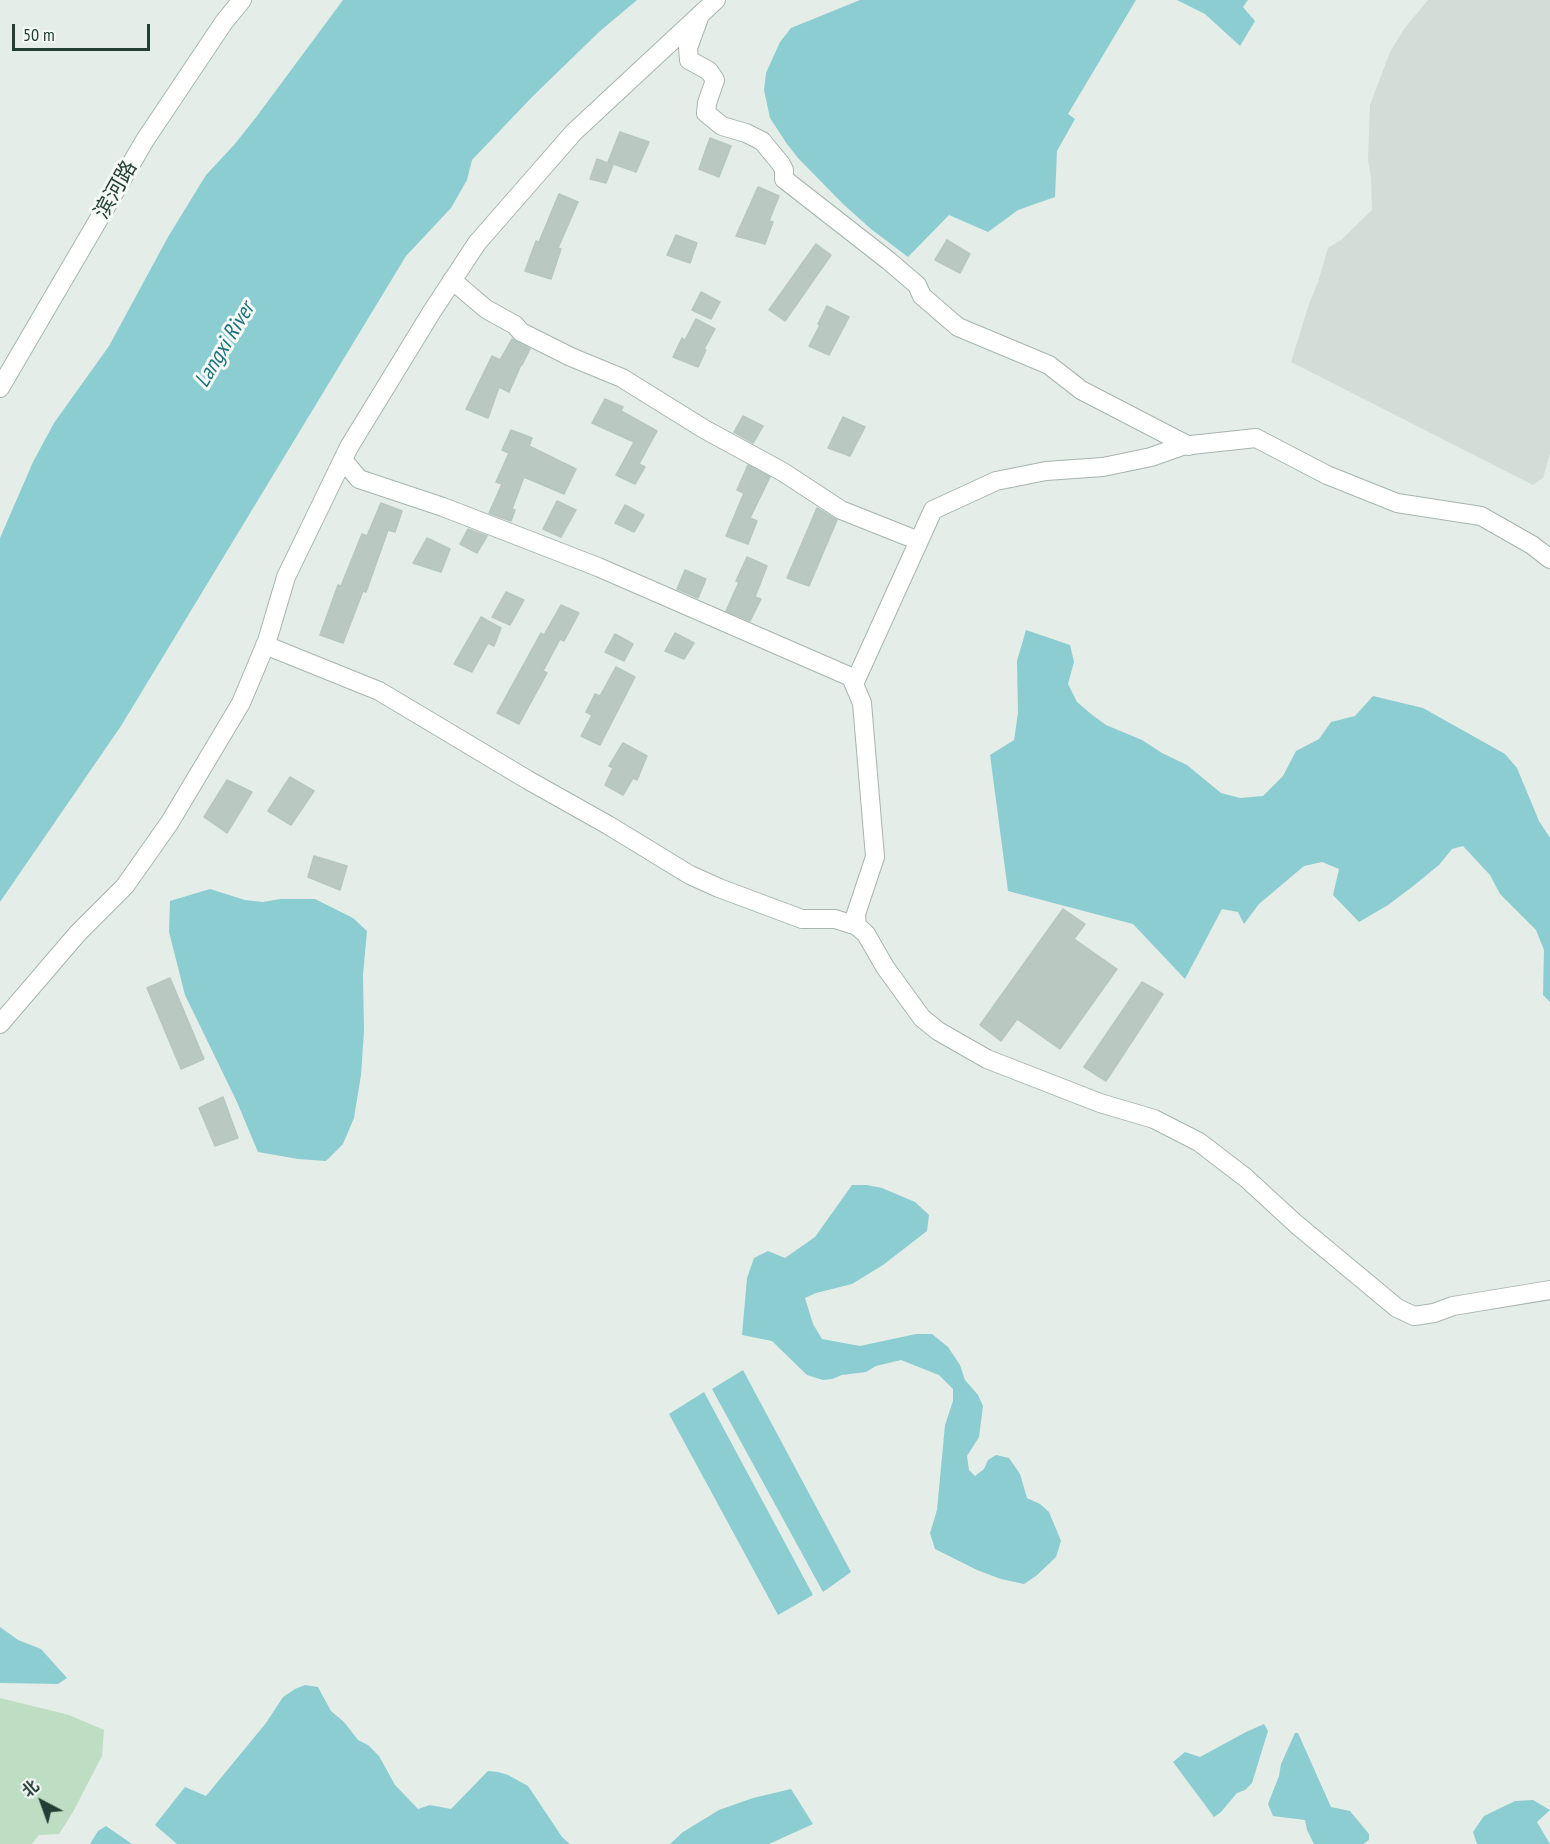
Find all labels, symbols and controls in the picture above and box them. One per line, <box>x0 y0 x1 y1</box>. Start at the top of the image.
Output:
scale bar <box>15 12 153 50</box>
text: 50 m <box>23 23 55 46</box>
street label: 滨河路 <box>89 156 143 224</box>
water label: Langxi River <box>189 298 261 392</box>
north arrow <box>12 1772 72 1832</box>
text: 北 <box>18 1776 43 1801</box>

